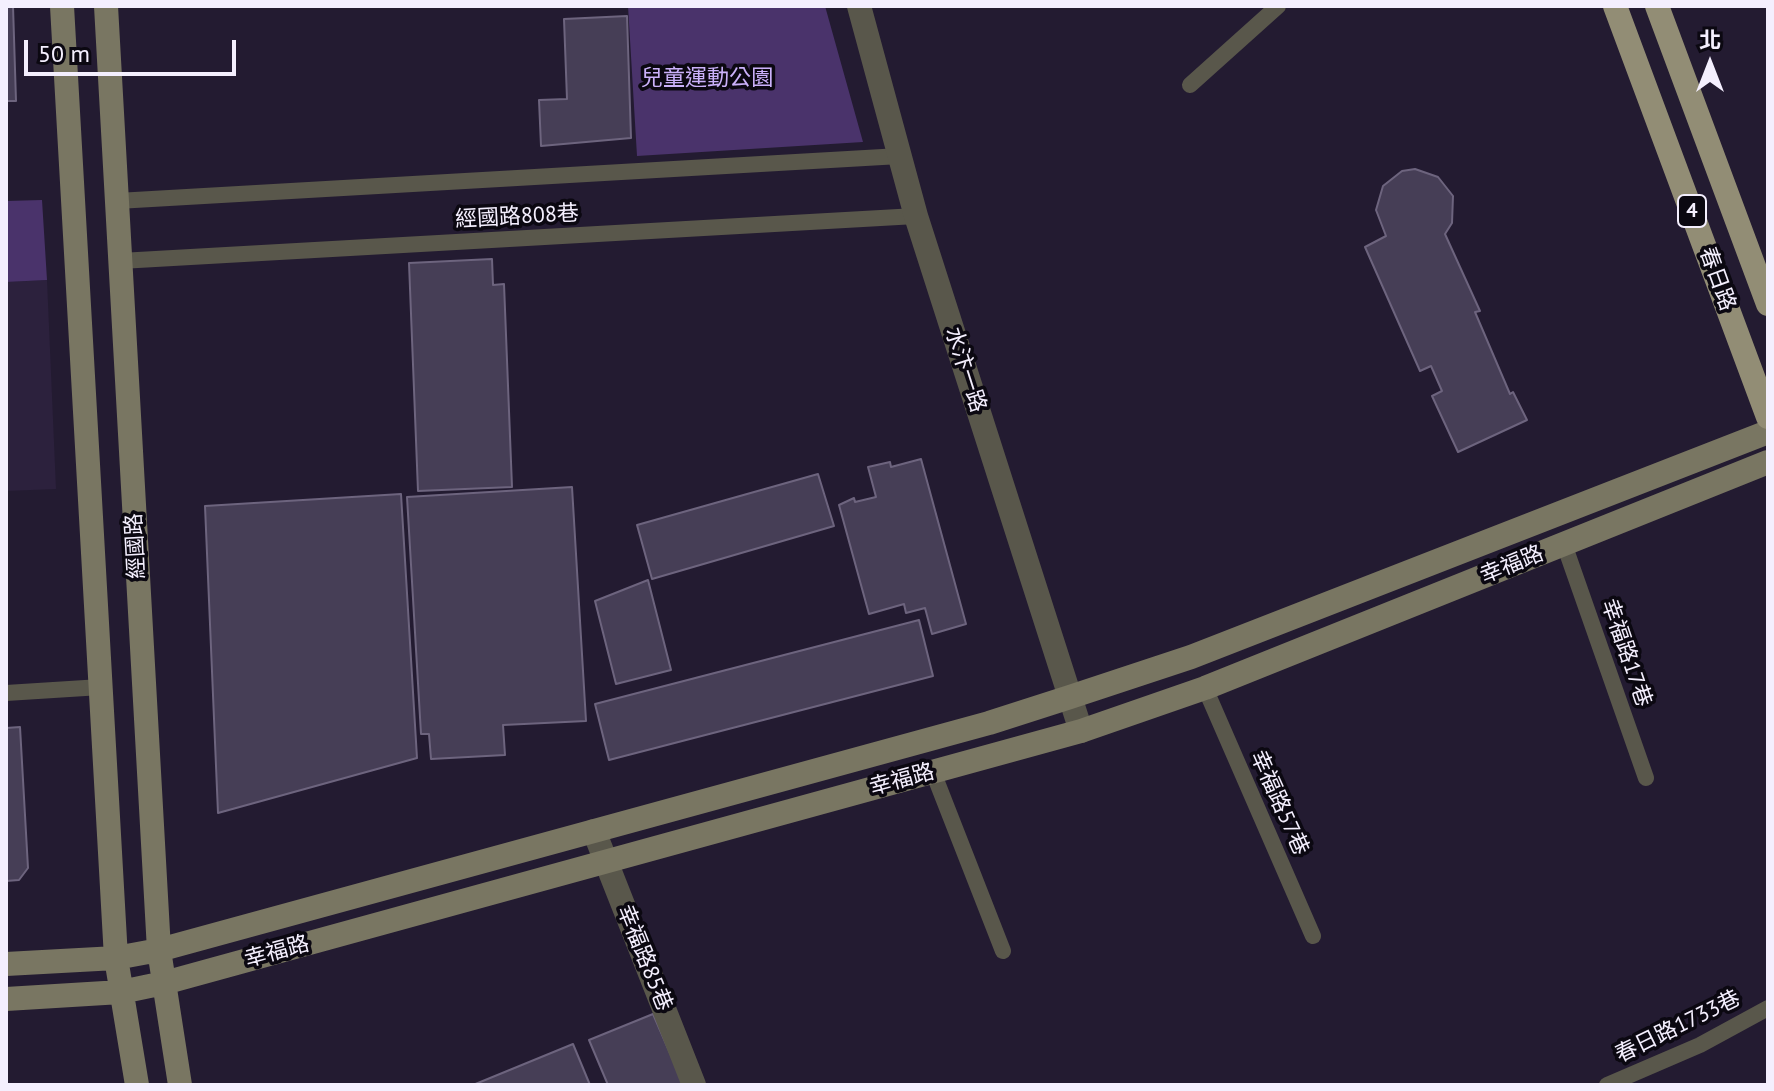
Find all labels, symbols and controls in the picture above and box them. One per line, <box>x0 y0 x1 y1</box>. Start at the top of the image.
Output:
scale bar <box>28 24 240 74</box>
north arrow <box>1670 24 1750 104</box>
text: 北 <box>1699 26 1721 54</box>
text: 50 m <box>38 38 90 69</box>
park label: 兒童運動公園 <box>641 66 773 92</box>
road number: 4 <box>1678 195 1706 227</box>
street label: 經國路808巷 <box>454 201 580 233</box>
street label: 春日路 <box>1693 243 1741 315</box>
street label: 水汴一路 <box>939 324 991 416</box>
street label: 經國路 <box>121 512 151 580</box>
street label: 幸福路 <box>1476 540 1548 590</box>
street label: 幸福路17巷 <box>1595 596 1657 710</box>
street label: 幸福路57巷 <box>1244 746 1314 860</box>
street label: 幸福路 <box>867 759 937 801</box>
street label: 幸福路85巷 <box>611 901 677 1015</box>
street label: 幸福路 <box>242 931 312 973</box>
street label: 春日路1733巷 <box>1611 985 1745 1069</box>

